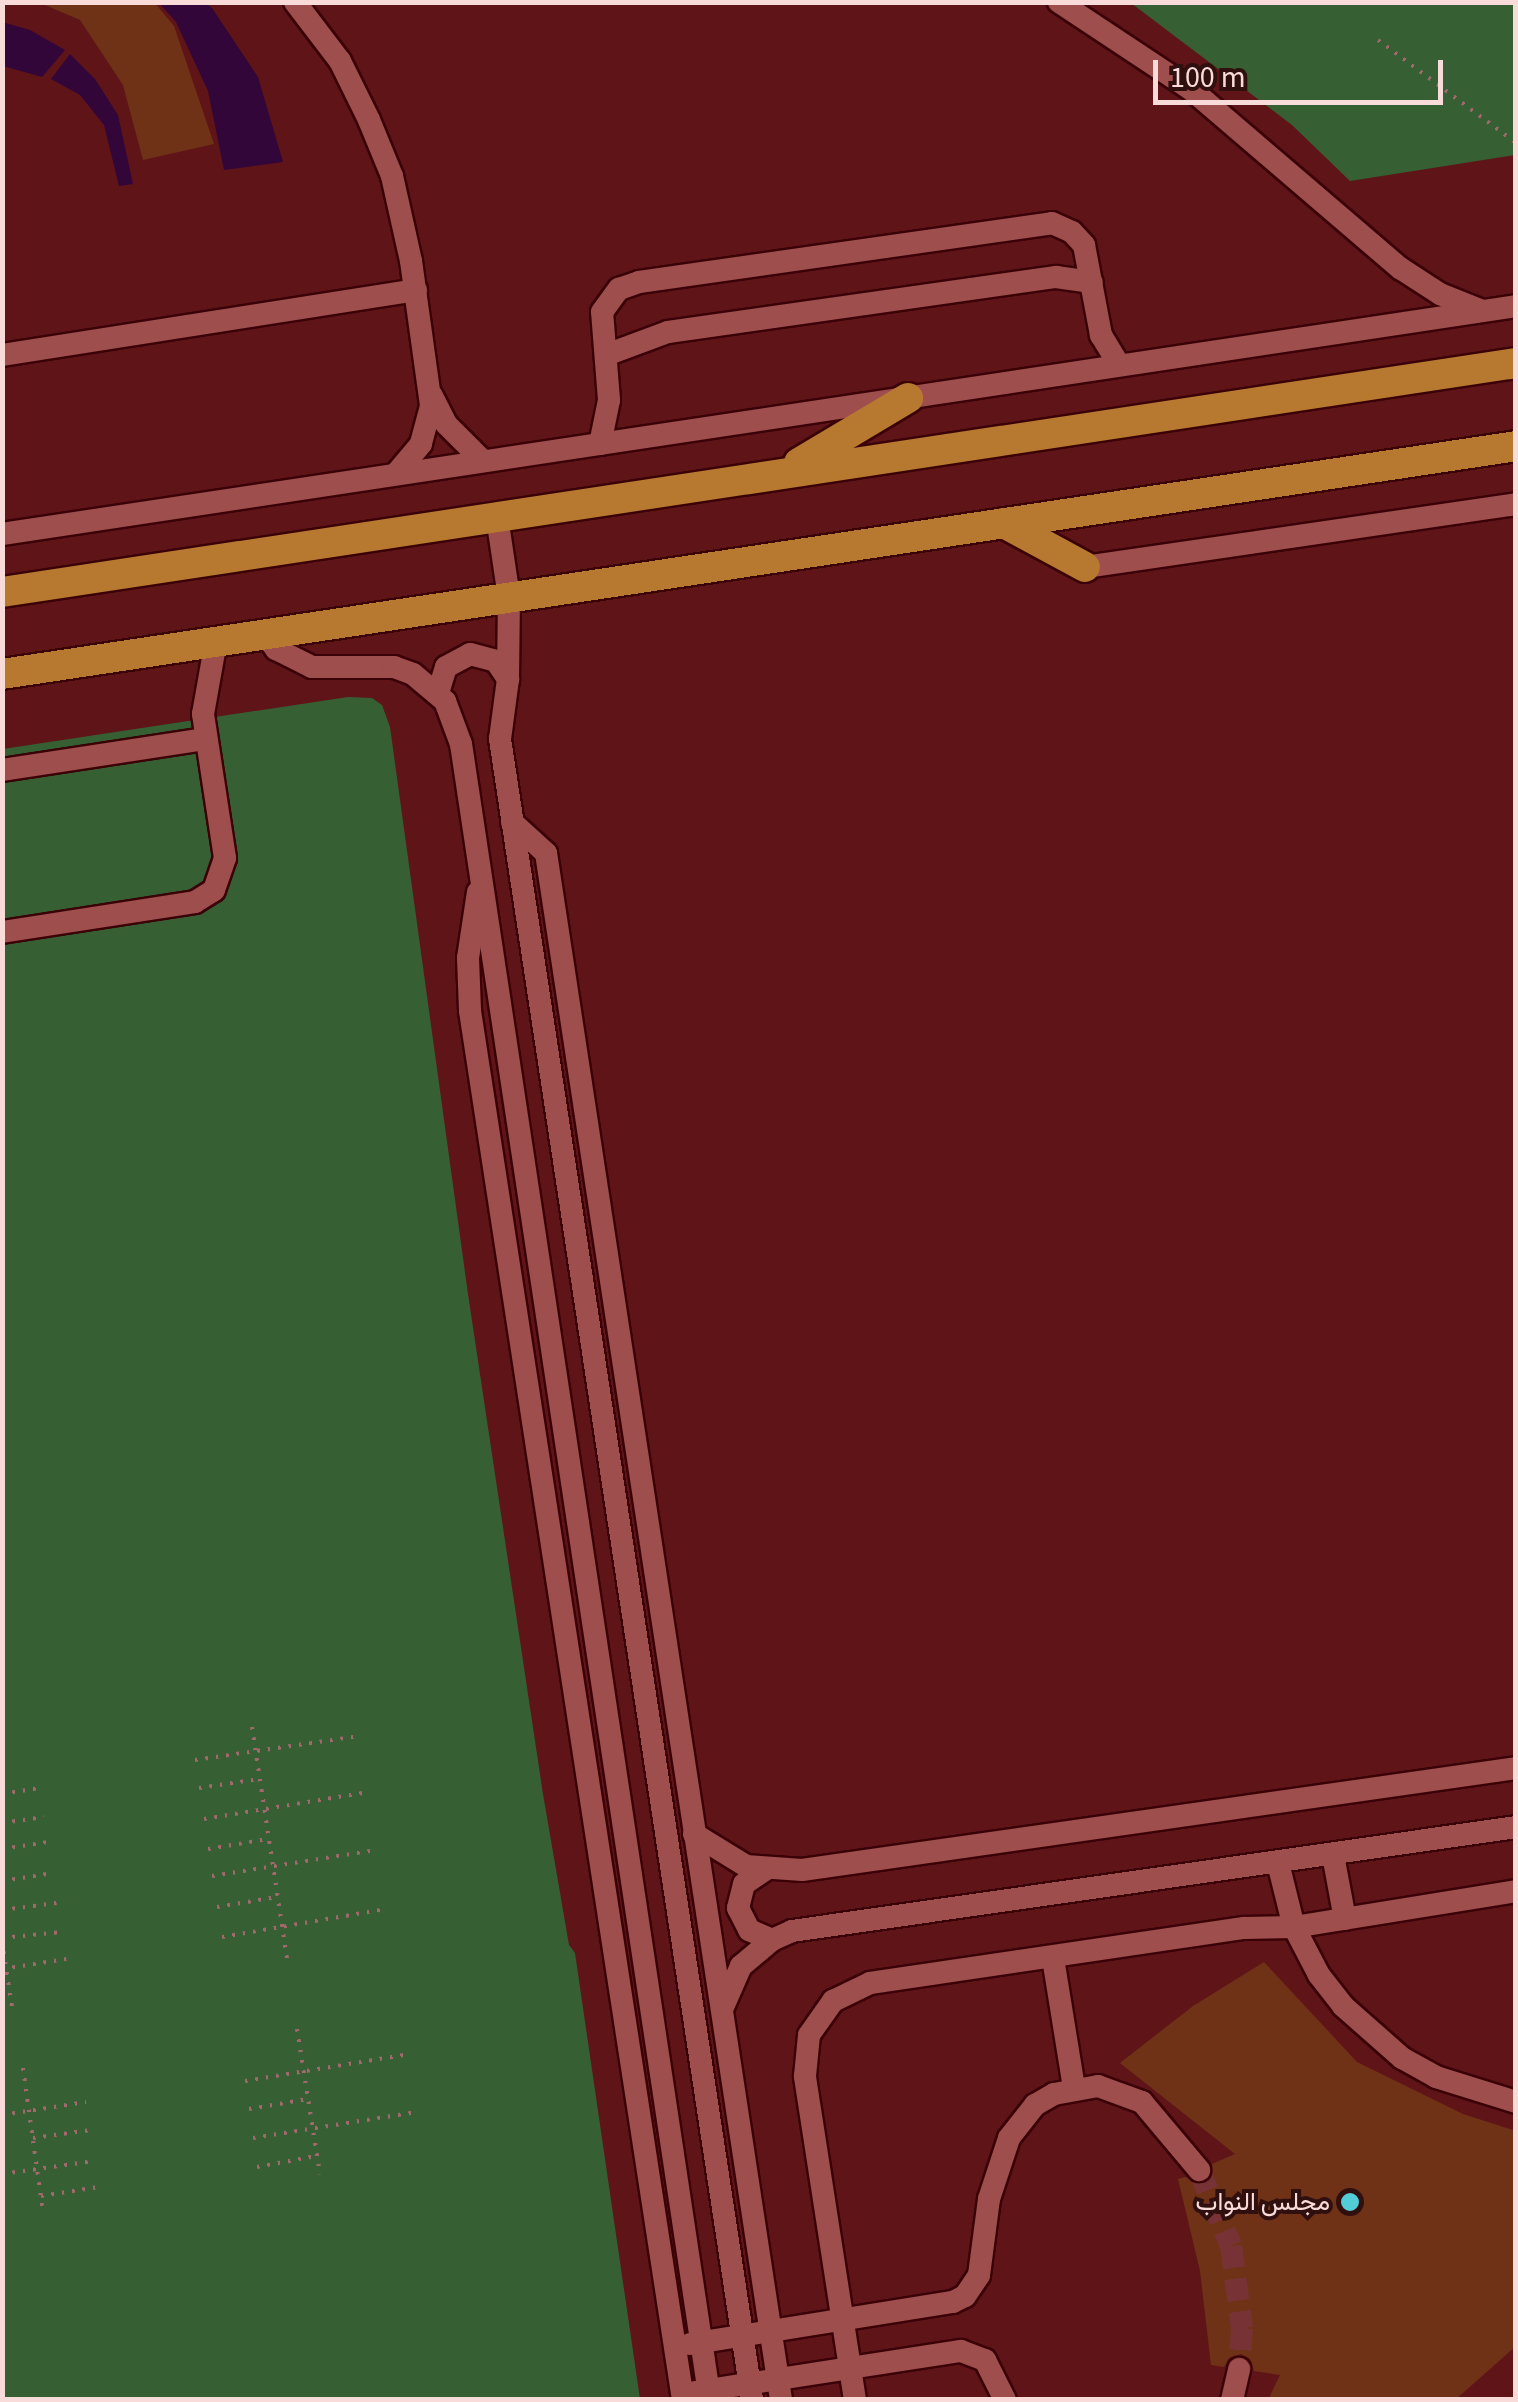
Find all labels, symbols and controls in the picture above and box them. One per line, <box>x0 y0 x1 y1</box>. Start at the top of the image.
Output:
scale bar <box>1158 40 1448 102</box>
text: 100 m <box>1170 56 1246 99</box>
place label: مجلس النواب <box>1196 2187 1330 2217</box>
marker: مجلس النواب <box>1339 2191 1361 2213</box>

